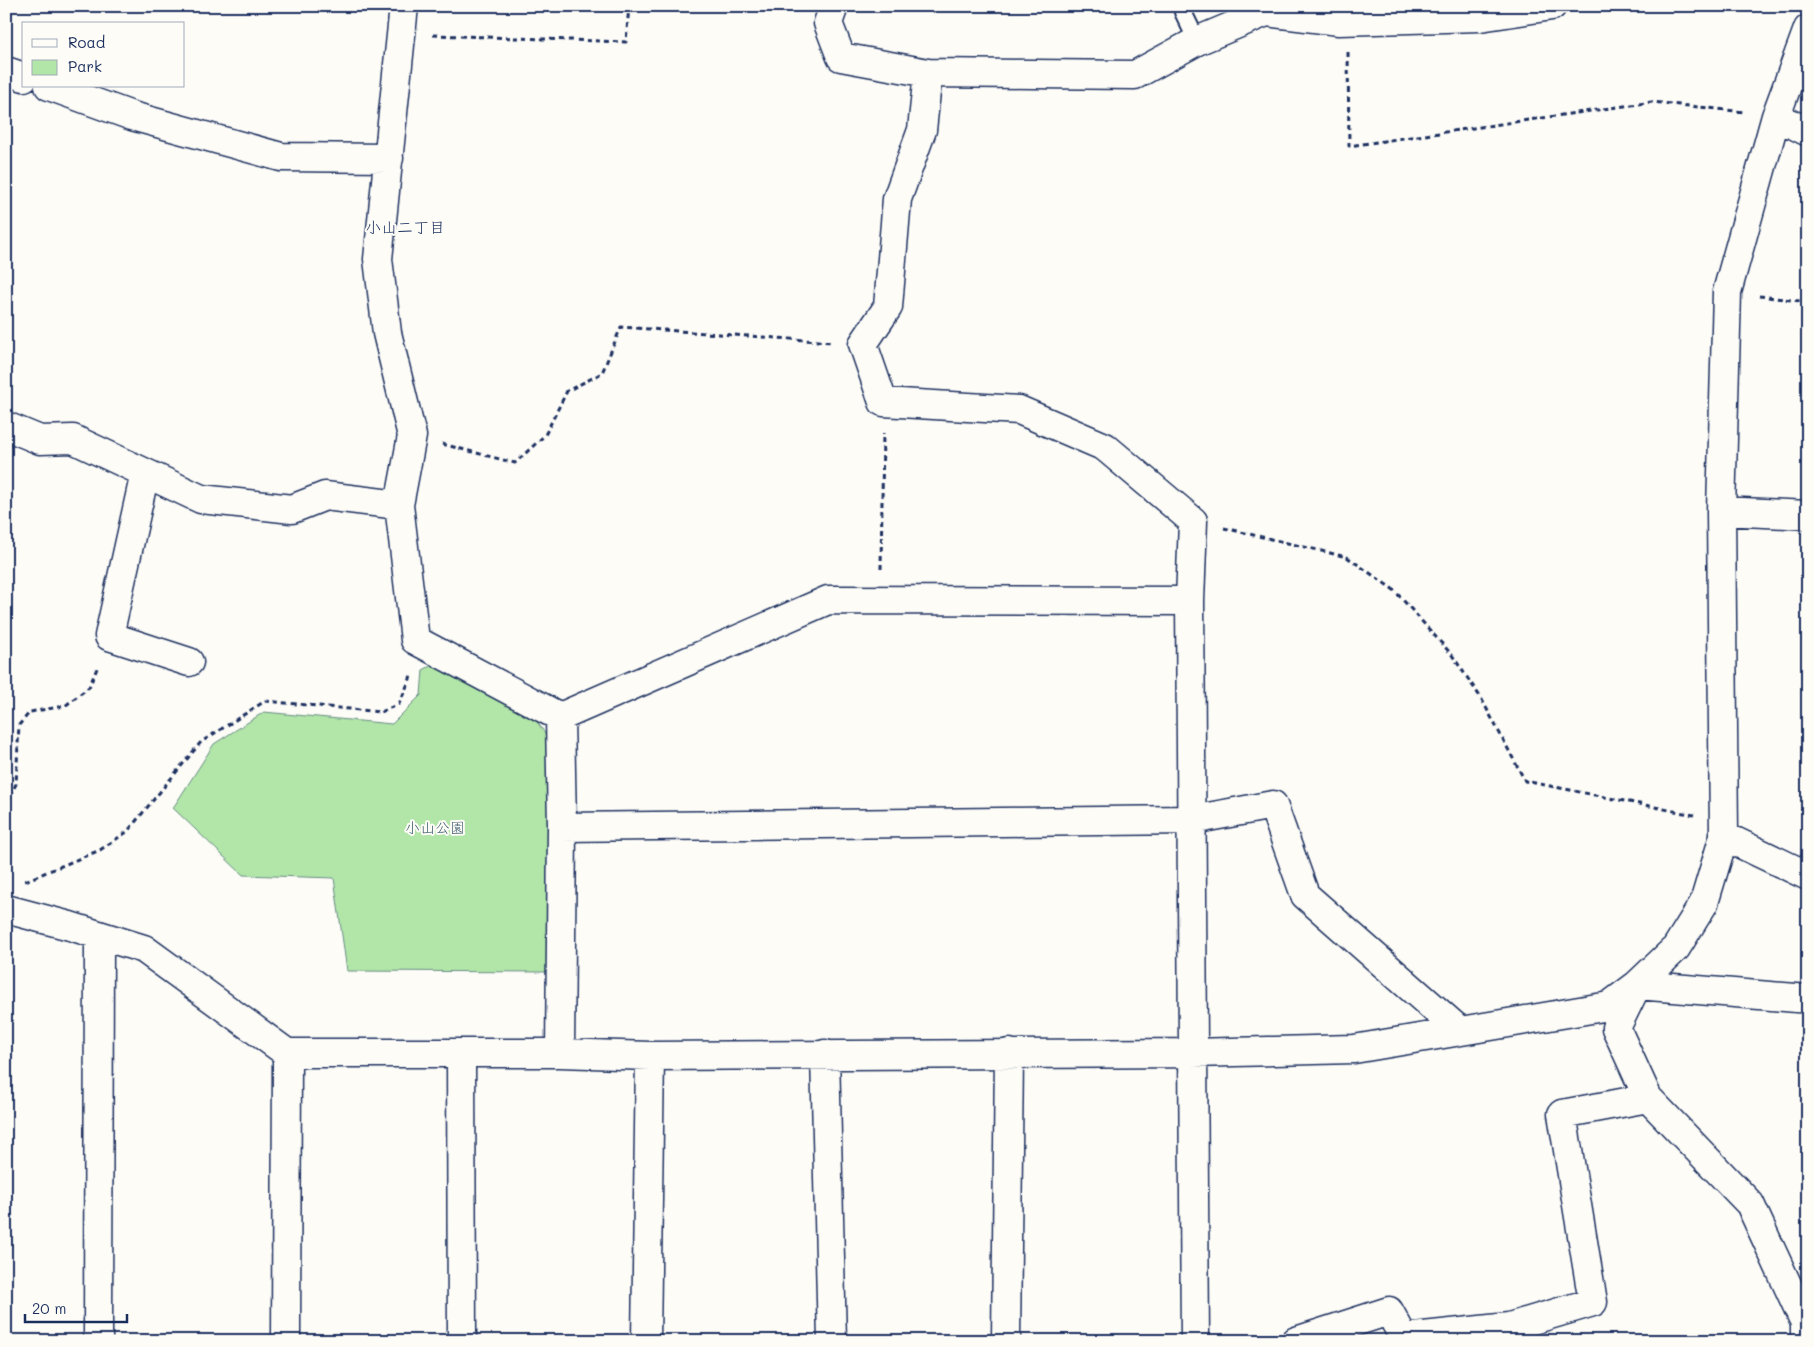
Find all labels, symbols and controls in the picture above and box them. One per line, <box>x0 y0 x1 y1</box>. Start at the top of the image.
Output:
legend <box>22 22 185 88</box>
text: Road <box>68 32 105 52</box>
text: Park <box>68 56 102 76</box>
district label: 小山二丁目 <box>365 216 445 237</box>
park label: 小山公園 <box>405 817 465 837</box>
scale bar <box>25 1292 128 1324</box>
text: 20 m <box>32 1298 66 1318</box>

